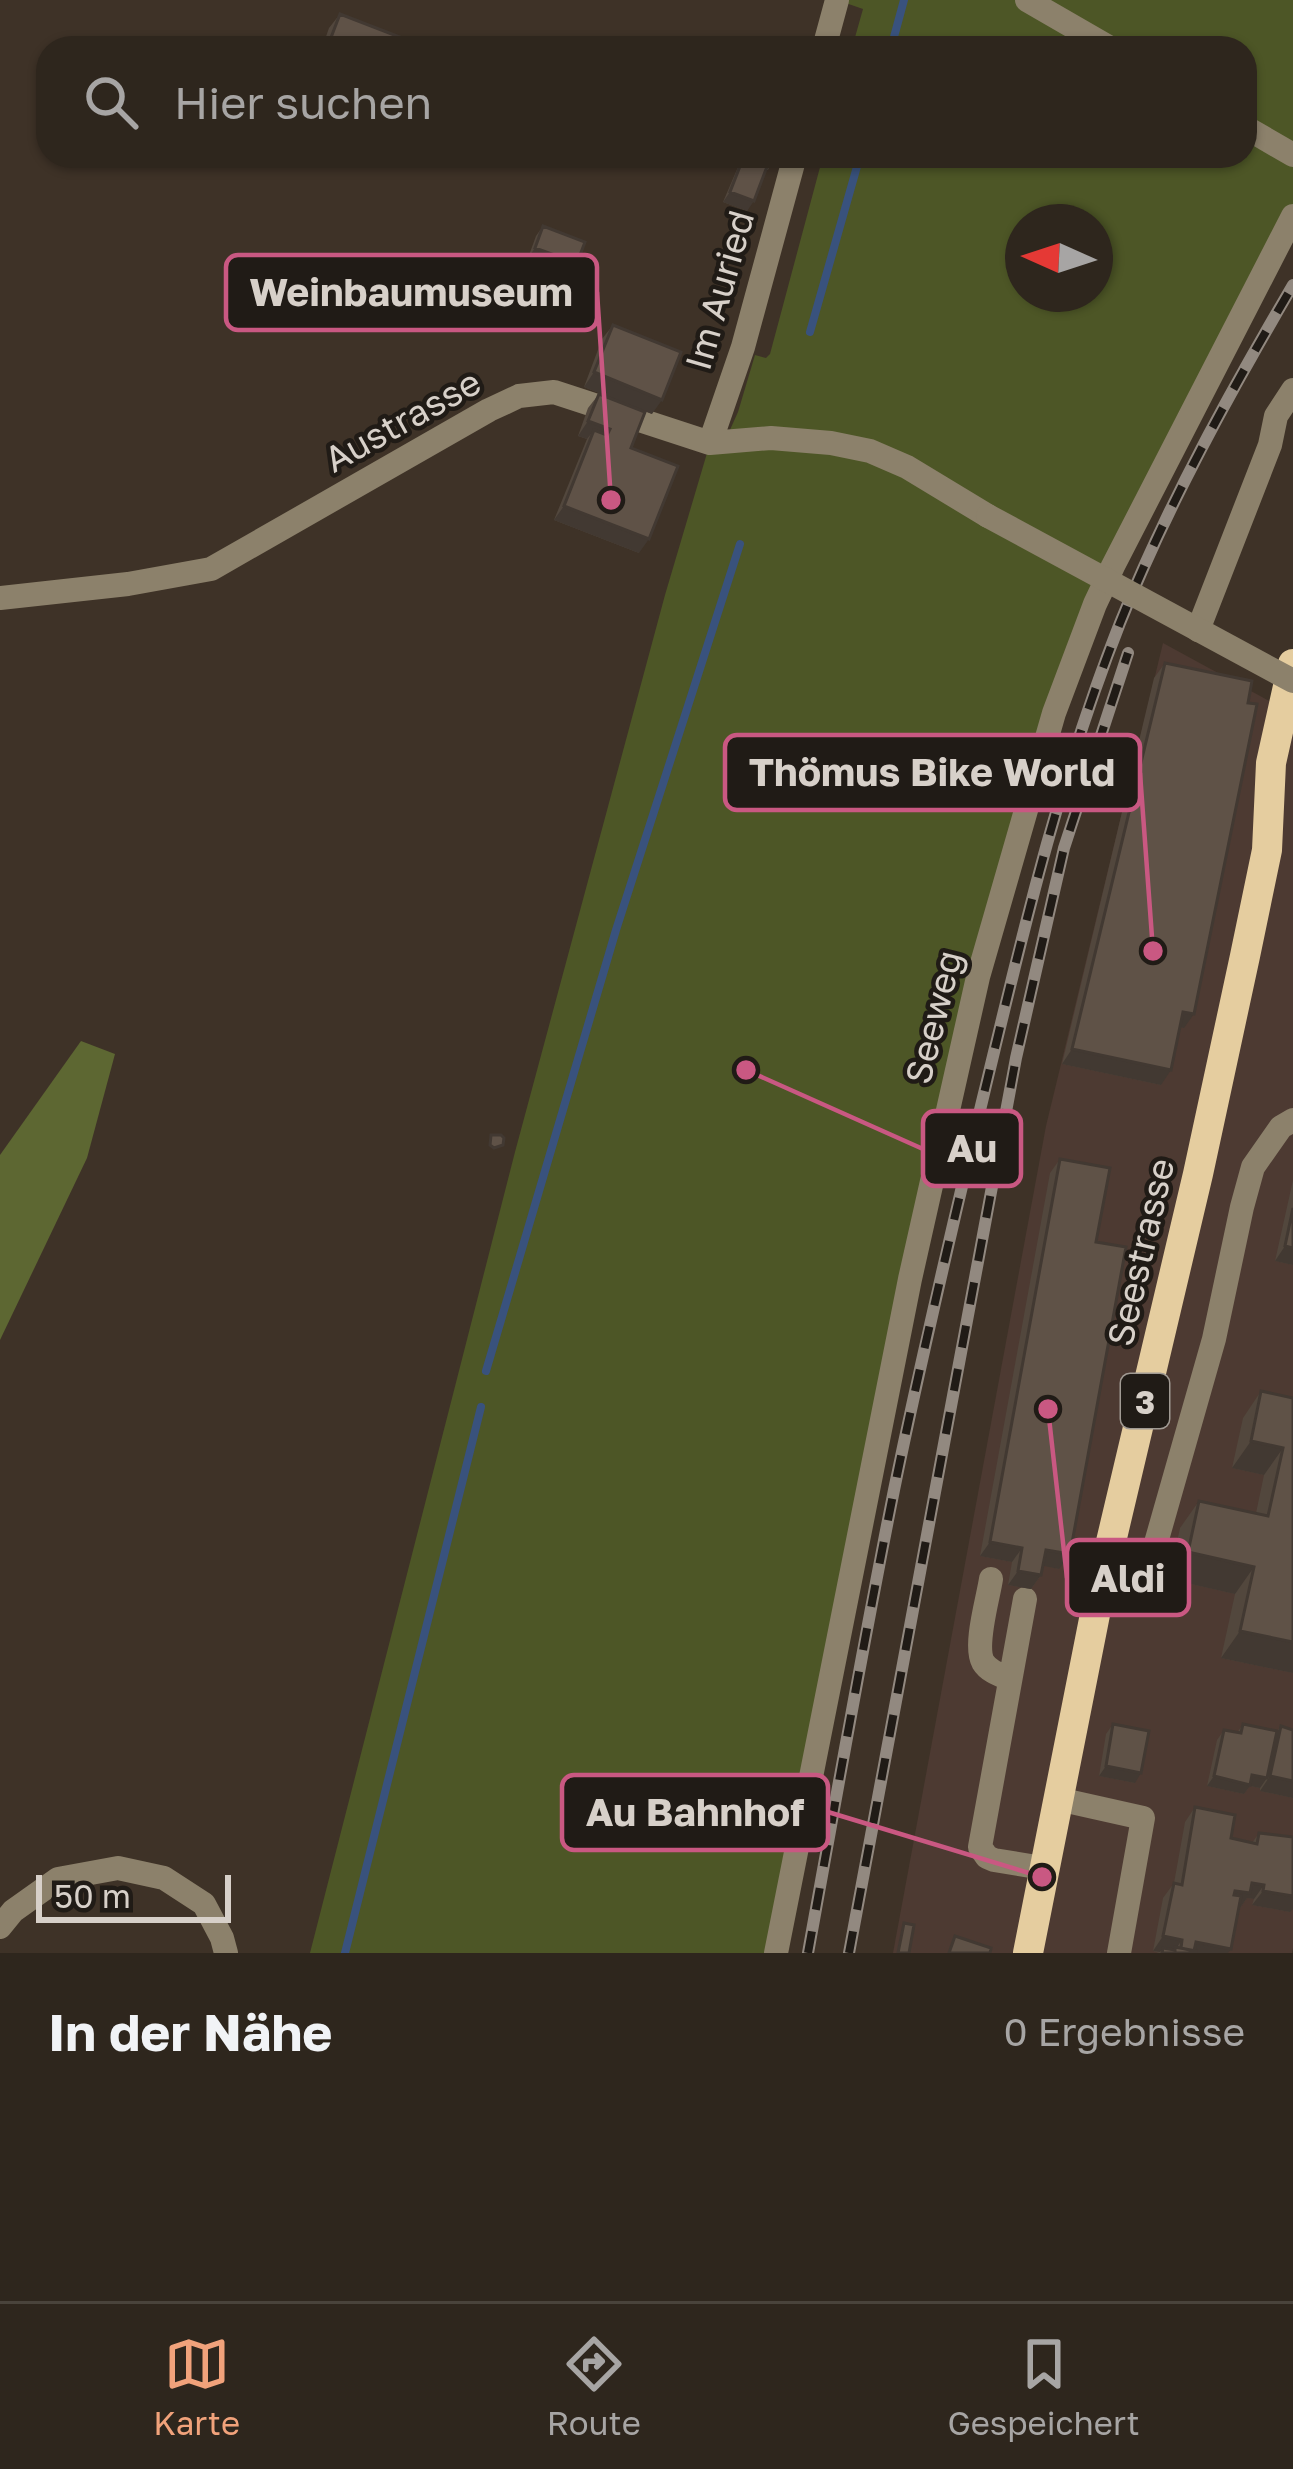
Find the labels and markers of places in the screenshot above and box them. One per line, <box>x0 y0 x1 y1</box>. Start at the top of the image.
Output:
callout: Weinbaumuseum <box>226 255 597 330</box>
callout: Thömus Bike World <box>725 735 1140 810</box>
callout: Au <box>923 1111 1021 1186</box>
callout: Aldi <box>1067 1540 1189 1615</box>
callout: Au Bahnhof <box>562 1775 828 1850</box>

